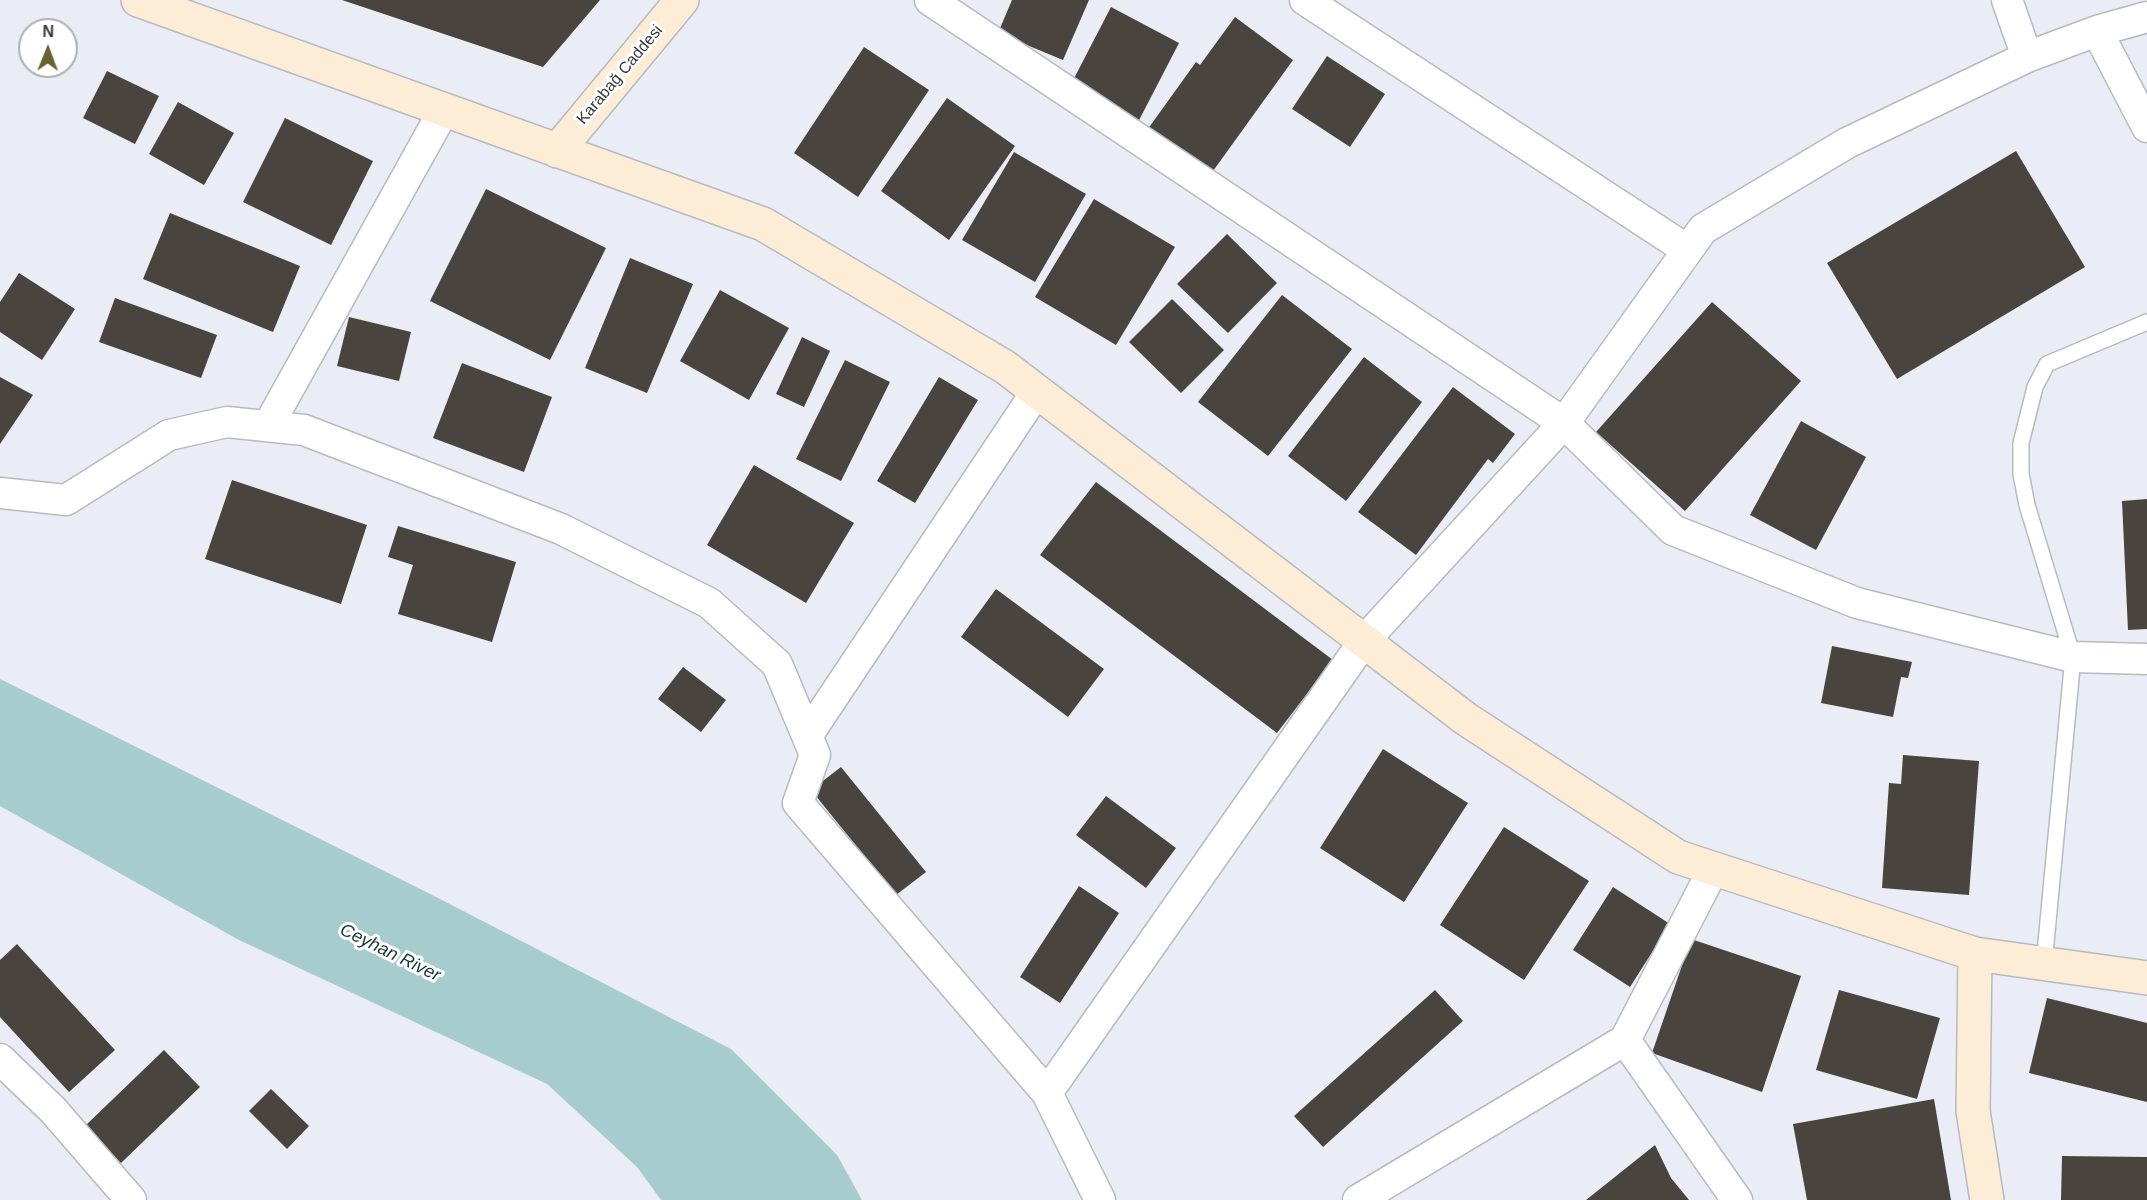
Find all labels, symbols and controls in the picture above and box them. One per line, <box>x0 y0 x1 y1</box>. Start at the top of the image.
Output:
north arrow <box>18 18 78 78</box>
street label: Karabağ Caddesi <box>573 21 667 129</box>
text: N <box>42 23 54 40</box>
water label: Ceyhan River <box>336 919 444 987</box>

